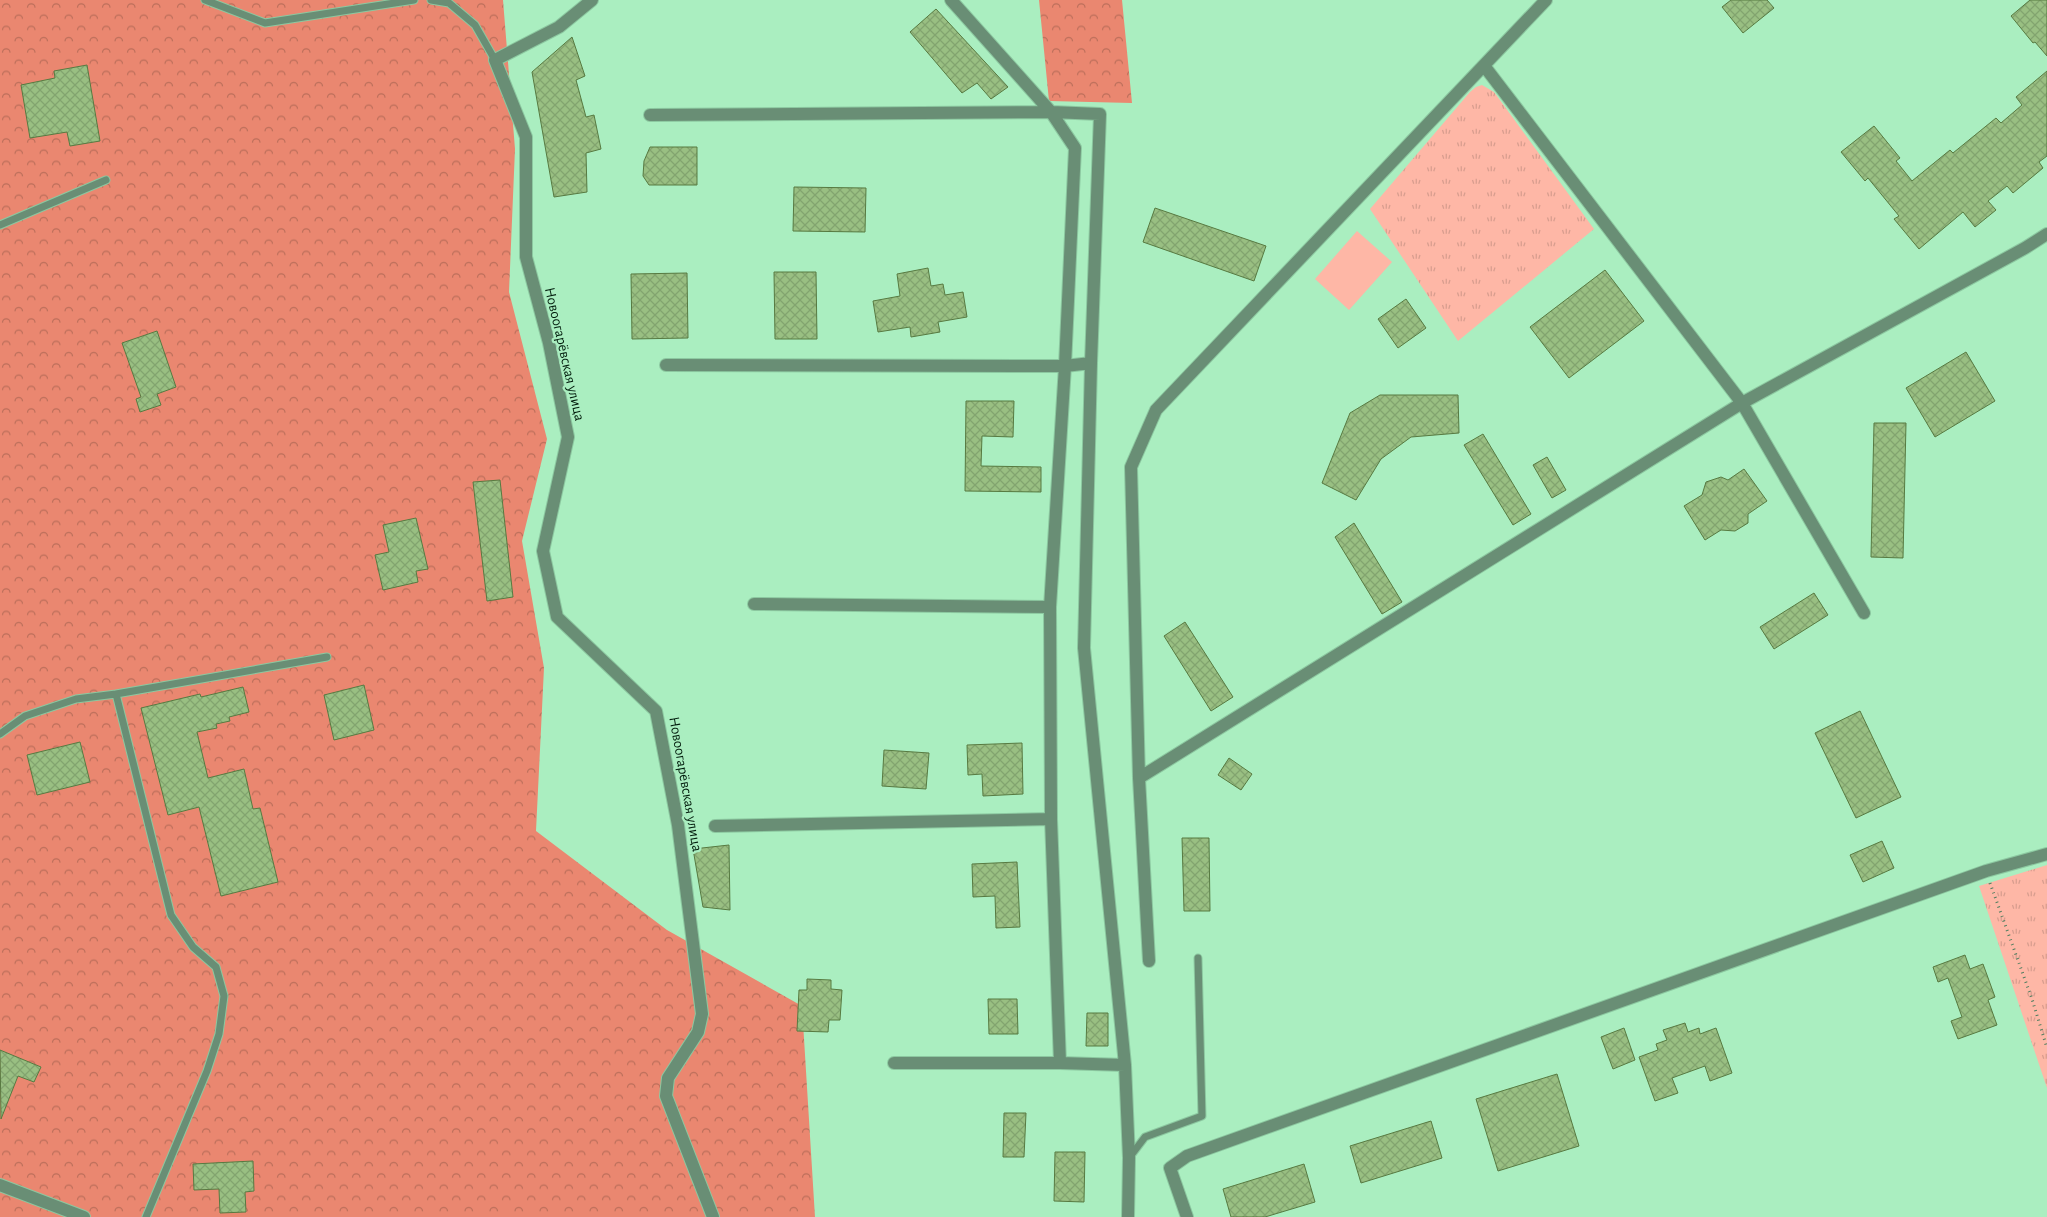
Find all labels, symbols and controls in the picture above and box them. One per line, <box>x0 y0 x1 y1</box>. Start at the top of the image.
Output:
street label: Новоогарёвская улица <box>542 286 587 423</box>
street label: Новоогарёвская улица <box>666 715 705 853</box>

